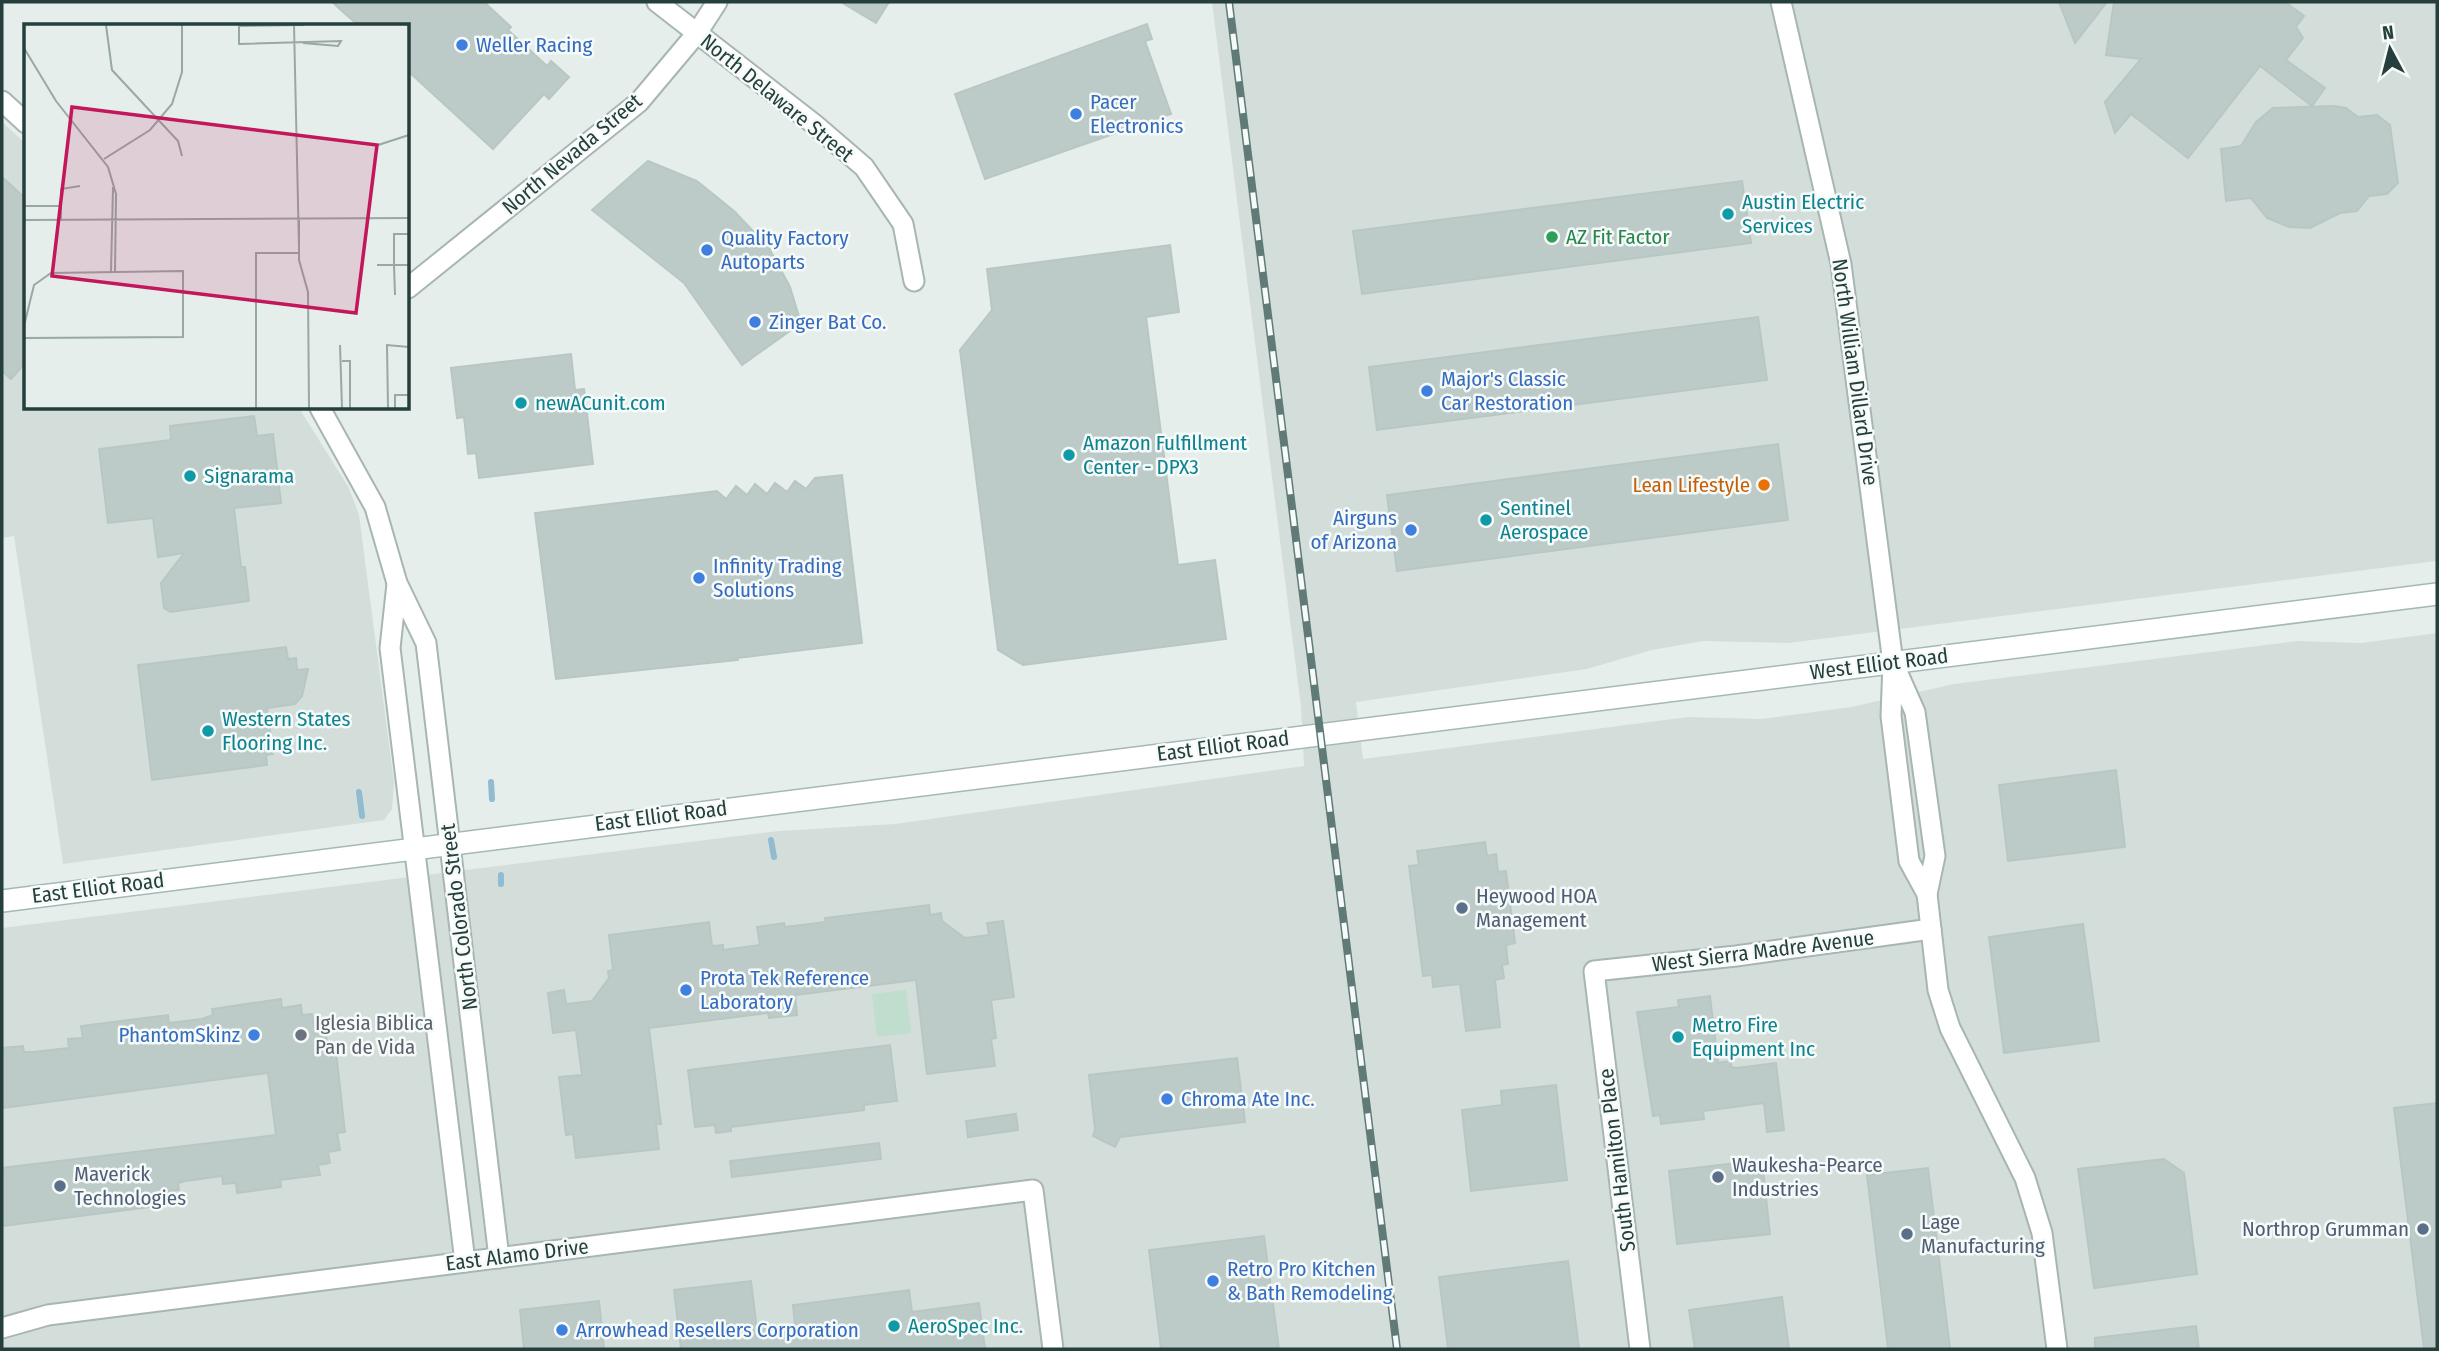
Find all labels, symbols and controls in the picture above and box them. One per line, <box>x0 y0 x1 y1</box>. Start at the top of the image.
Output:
north arrow <box>2355 14 2425 84</box>
text: N <box>2381 21 2395 45</box>
inset map <box>24 24 410 410</box>
street label: North Delaware Street <box>695 28 859 168</box>
place label: Weller Racing <box>476 32 592 58</box>
marker: Weller Racing <box>454 37 470 53</box>
street label: North Nevada Street <box>497 88 647 220</box>
place label: Pacer Electronics <box>1090 89 1184 139</box>
marker: Pacer Electronics <box>1068 106 1084 122</box>
place label: Austin Electric Services <box>1742 189 1864 239</box>
marker: Austin Electric Services <box>1720 206 1736 222</box>
place label: AZ Fit Factor <box>1566 224 1670 250</box>
place label: Quality Factory Autoparts <box>721 225 849 275</box>
marker: AZ Fit Factor <box>1544 229 1560 245</box>
marker: Quality Factory Autoparts <box>699 242 715 258</box>
street label: North William Dillard Drive <box>1826 257 1884 487</box>
place label: Zinger Bat Co. <box>769 309 887 335</box>
marker: Zinger Bat Co. <box>747 314 763 330</box>
place label: Major's Classic Car Restoration <box>1441 366 1573 416</box>
marker: Major's Classic Car Restoration <box>1419 383 1435 399</box>
place label: newACunit.com <box>535 390 666 416</box>
marker: newACunit.com <box>513 395 529 411</box>
place label: Amazon Fulfillment Center - DPX3 <box>1083 430 1247 480</box>
marker: Amazon Fulfillment Center - DPX3 <box>1061 447 1077 463</box>
place label: Signarama <box>204 463 294 489</box>
marker: Signarama <box>182 468 198 484</box>
place label: Lean Lifestyle <box>1633 472 1750 498</box>
marker: Lean Lifestyle <box>1756 477 1772 493</box>
place label: Sentinel Aerospace <box>1500 495 1588 545</box>
place label: Airguns of Arizona <box>1310 505 1397 555</box>
marker: Sentinel Aerospace <box>1478 512 1494 528</box>
marker: Airguns of Arizona <box>1403 522 1419 538</box>
place label: Infinity Trading Solutions <box>713 553 842 603</box>
marker: Infinity Trading Solutions <box>691 570 707 586</box>
street label: West Elliot Road <box>1808 643 1950 685</box>
place label: Western States Flooring Inc. <box>222 706 350 756</box>
marker: Western States Flooring Inc. <box>200 723 216 739</box>
street label: East Elliot Road <box>1155 725 1291 767</box>
street label: East Elliot Road <box>593 795 729 837</box>
street label: North Colorado Street <box>435 822 483 1012</box>
street label: East Elliot Road <box>30 867 166 909</box>
place label: Heywood HOA Management <box>1476 883 1597 933</box>
marker: Heywood HOA Management <box>1454 900 1470 916</box>
street label: West Sierra Madre Avenue <box>1650 924 1876 978</box>
place label: Prota Tek Reference Laboratory <box>700 965 869 1015</box>
marker: Prota Tek Reference Laboratory <box>678 982 694 998</box>
place label: Iglesia Biblica Pan de Vida <box>315 1010 434 1060</box>
place label: Metro Fire Equipment Inc <box>1692 1012 1815 1062</box>
place label: PhantomSkinz <box>118 1022 240 1048</box>
marker: PhantomSkinz <box>246 1027 262 1043</box>
marker: Iglesia Biblica Pan de Vida <box>293 1027 309 1043</box>
marker: Metro Fire Equipment Inc <box>1670 1029 1686 1045</box>
street label: South Hamilton Place <box>1593 1067 1641 1253</box>
place label: Chroma Ate Inc. <box>1181 1086 1315 1112</box>
marker: Chroma Ate Inc. <box>1159 1091 1175 1107</box>
place label: Waukesha-Pearce Industries <box>1732 1152 1883 1202</box>
place label: Maverick Technologies <box>74 1161 186 1211</box>
marker: Waukesha-Pearce Industries <box>1710 1169 1726 1185</box>
marker: Maverick Technologies <box>52 1178 68 1194</box>
place label: Lage Manufacturing <box>1921 1209 2045 1259</box>
place label: Northrop Grumman <box>2242 1216 2409 1242</box>
marker: Northrop Grumman <box>2415 1221 2431 1237</box>
marker: Lage Manufacturing <box>1899 1226 1915 1242</box>
street label: East Alamo Drive <box>444 1233 590 1277</box>
place label: Retro Pro Kitchen & Bath Remodeling <box>1227 1256 1393 1306</box>
marker: Retro Pro Kitchen & Bath Remodeling <box>1205 1273 1221 1289</box>
place label: AeroSpec Inc. <box>908 1313 1023 1339</box>
place label: Arrowhead Resellers Corporation <box>576 1317 859 1343</box>
marker: AeroSpec Inc. <box>886 1318 902 1334</box>
marker: Arrowhead Resellers Corporation <box>554 1322 570 1338</box>

